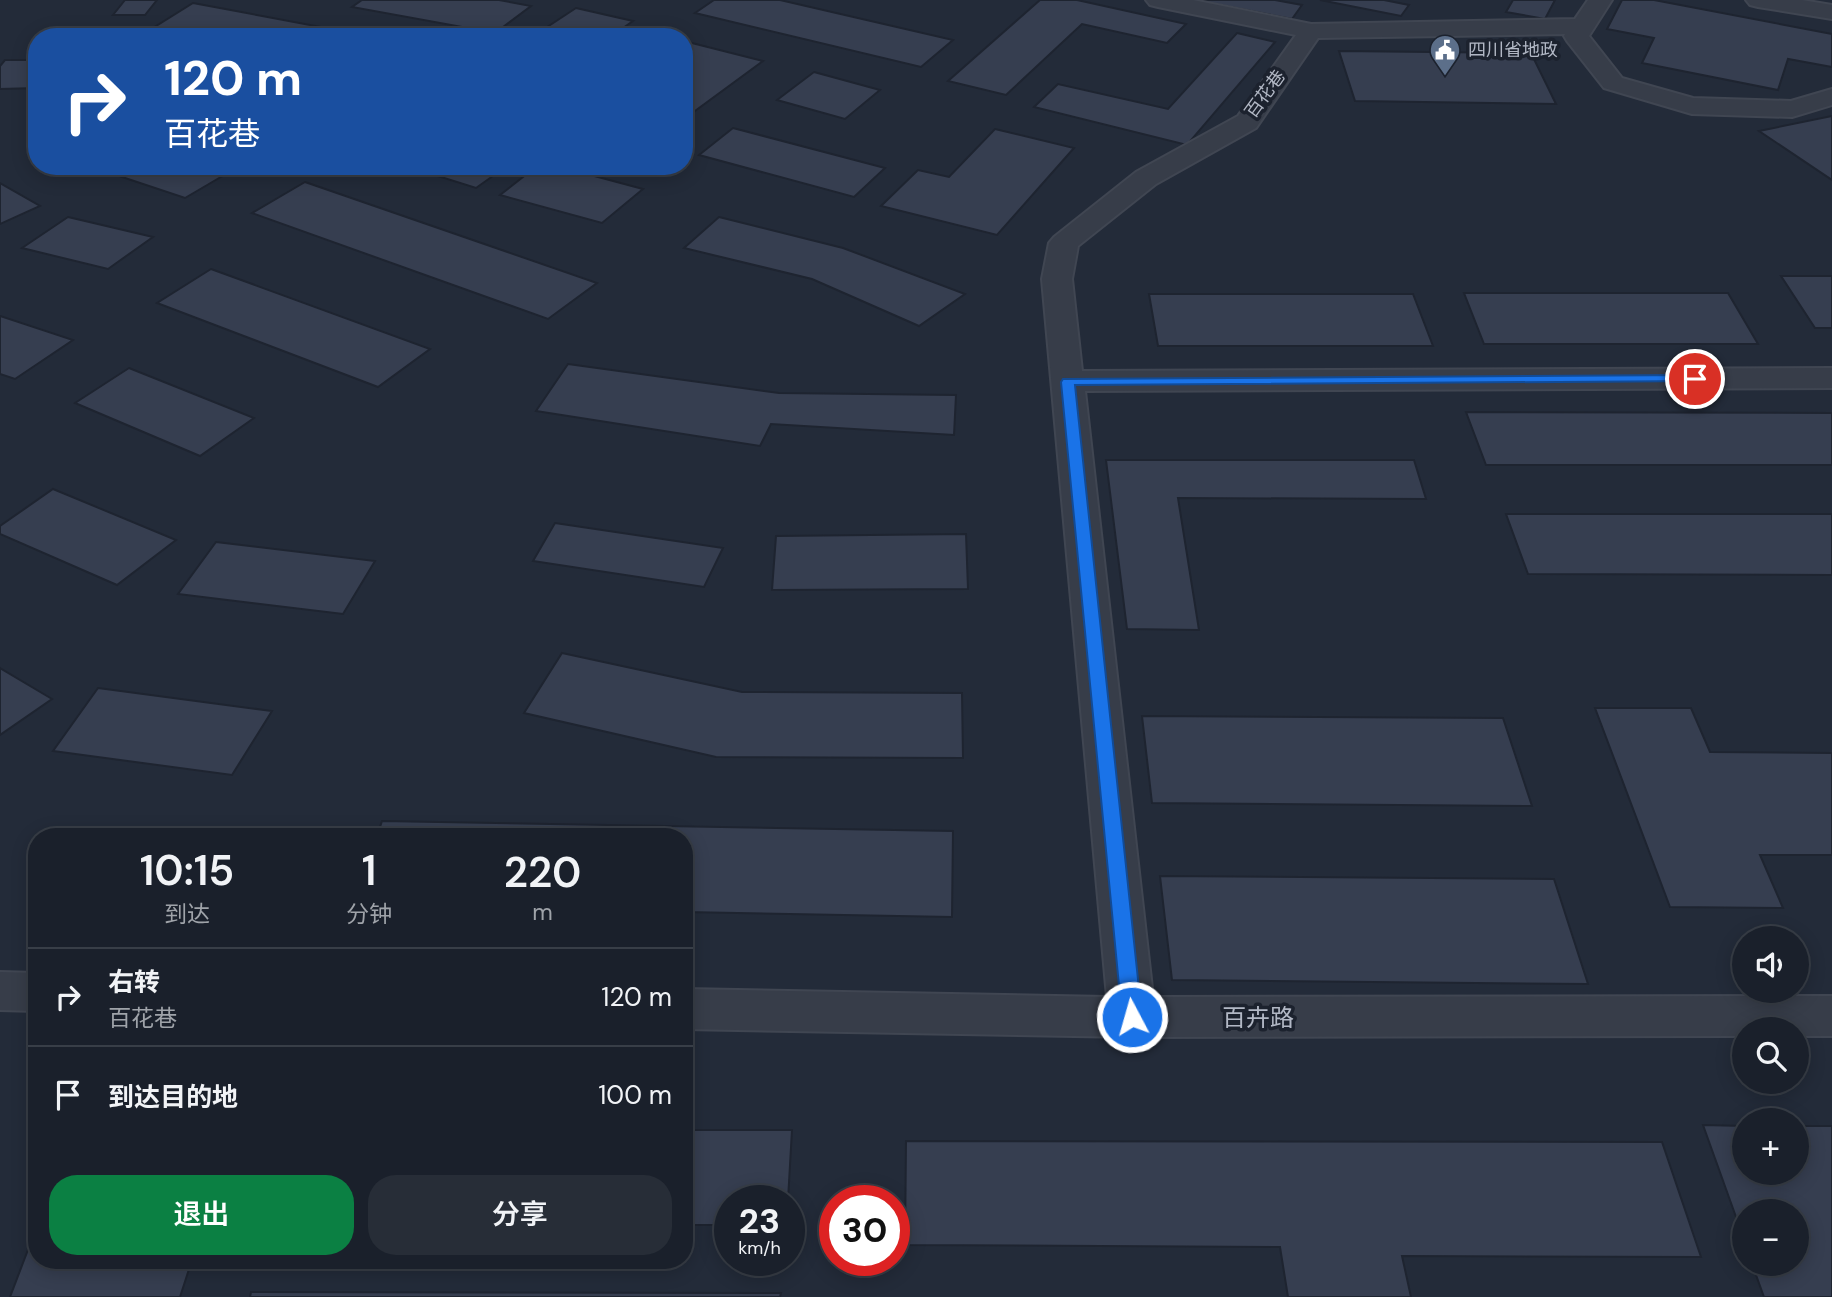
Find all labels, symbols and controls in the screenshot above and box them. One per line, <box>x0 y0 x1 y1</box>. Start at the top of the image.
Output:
public building icon: 四川省地政 <box>1428 33 1462 77</box>
place label: 四川省地政 <box>1468 38 1558 62</box>
text: 120 m <box>164 46 302 110</box>
icon: right <box>49 56 140 147</box>
street label: 百花巷 <box>1239 65 1291 123</box>
text: 百花巷 <box>164 113 260 155</box>
pin <box>1665 349 1725 409</box>
icon: arrive <box>1676 360 1714 398</box>
text: 10:15 <box>140 843 234 898</box>
text: 1 <box>362 843 376 898</box>
text: 220 <box>504 845 581 900</box>
text: m <box>532 897 553 927</box>
text: 到达 <box>164 899 210 929</box>
text: 分钟 <box>346 899 392 929</box>
map controls <box>1732 926 1809 1276</box>
button: sound <box>1732 926 1809 1003</box>
text: 右转 <box>108 965 160 999</box>
icon: right <box>49 978 87 1016</box>
text: 120 m <box>601 980 672 1014</box>
position arrow <box>1095 980 1169 1054</box>
street label: 百卉路 <box>1222 1002 1294 1033</box>
text: 百花巷 <box>108 1003 177 1033</box>
button: search <box>1732 1017 1809 1094</box>
icon: arrive <box>49 1076 87 1114</box>
text: 100 m <box>598 1078 672 1112</box>
text: 到达目的地 <box>108 1080 238 1114</box>
button: + <box>1732 1108 1809 1185</box>
button: 退出 <box>49 1175 354 1255</box>
button: 分享 <box>368 1175 672 1255</box>
speed limit sign: 30 <box>819 1185 910 1276</box>
text: 23 <box>739 1198 780 1244</box>
button: − <box>1732 1199 1809 1276</box>
text: km/h <box>738 1236 781 1260</box>

